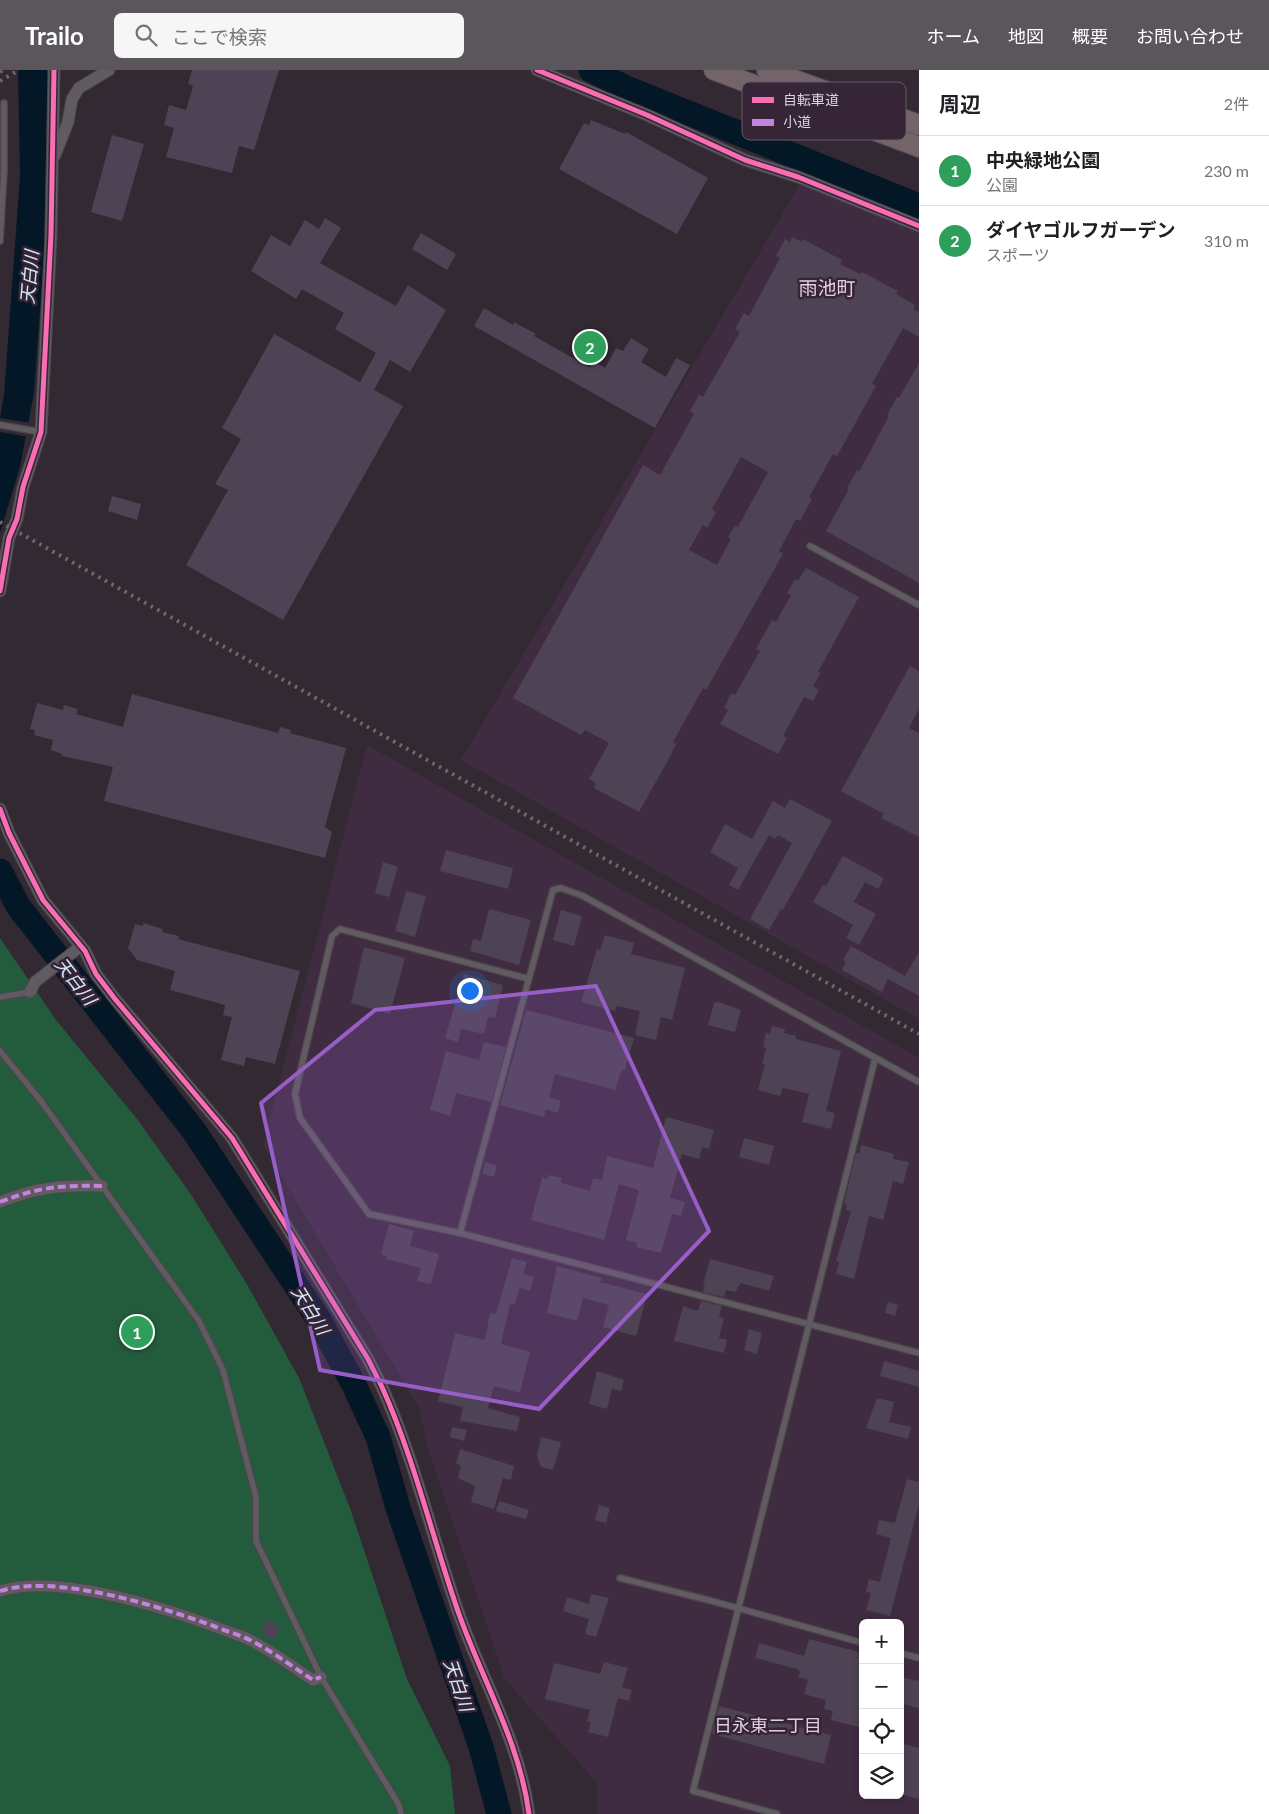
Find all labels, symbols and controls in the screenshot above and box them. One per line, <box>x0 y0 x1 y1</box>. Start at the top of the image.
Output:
search box <box>114 13 464 58</box>
text: Trailo <box>25 21 84 50</box>
icon: search <box>132 21 160 49</box>
text: ここで検索 <box>172 25 267 48</box>
text: ホーム <box>927 25 980 47</box>
text: 地図 <box>1008 25 1044 47</box>
text: 概要 <box>1072 25 1108 47</box>
text: お問い合わせ <box>1136 25 1244 47</box>
legend <box>742 82 906 140</box>
text: 自転車道 <box>783 91 839 108</box>
text: 周辺 <box>939 91 981 116</box>
text: 2件 <box>1224 94 1249 113</box>
text: 小道 <box>783 113 811 130</box>
text: 中央緑地公園 <box>986 148 1100 171</box>
text: 1 <box>950 161 960 180</box>
text: 230 m <box>1204 161 1249 180</box>
text: 公園 <box>986 175 1018 194</box>
text: ダイヤゴルフガーデン <box>986 218 1175 241</box>
text: 2 <box>950 231 960 250</box>
text: 310 m <box>1204 231 1249 250</box>
text: スポーツ <box>986 245 1050 264</box>
water label: 天白川 <box>16 247 42 305</box>
district label: 雨池町 <box>798 276 856 299</box>
pin: 2 <box>574 328 606 366</box>
water label: 天白川 <box>51 953 103 1011</box>
your location <box>457 978 483 1004</box>
water label: 天白川 <box>287 1281 336 1340</box>
pin: 1 <box>121 1313 153 1351</box>
map controls <box>859 1619 904 1799</box>
button: + <box>859 1619 904 1664</box>
water label: 天白川 <box>440 1656 479 1716</box>
button: − <box>859 1664 904 1709</box>
button: locate <box>859 1709 904 1754</box>
district label: 日永東二丁目 <box>714 1714 822 1736</box>
button: layers <box>859 1754 904 1799</box>

